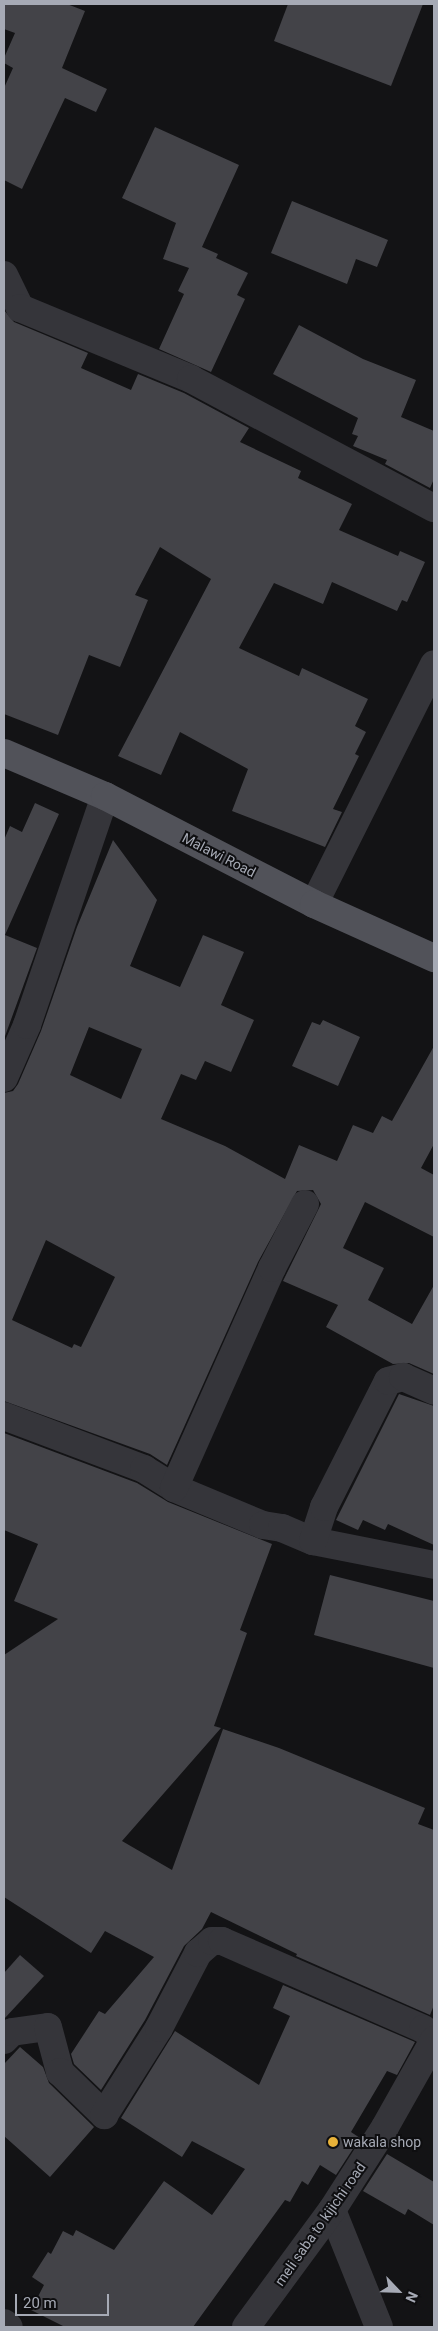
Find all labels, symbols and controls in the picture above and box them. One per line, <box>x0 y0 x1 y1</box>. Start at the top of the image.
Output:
street label: Malawi Road <box>179 829 259 881</box>
place label: wakala shop <box>343 2134 421 2150</box>
marker: wakala shop <box>327 2136 339 2148</box>
street label: meli saba to kijichi road <box>271 2159 369 2289</box>
north arrow <box>373 2266 423 2316</box>
scale bar <box>18 2284 111 2316</box>
text: N <box>402 2289 421 2305</box>
text: 20 m <box>23 2294 57 2312</box>

